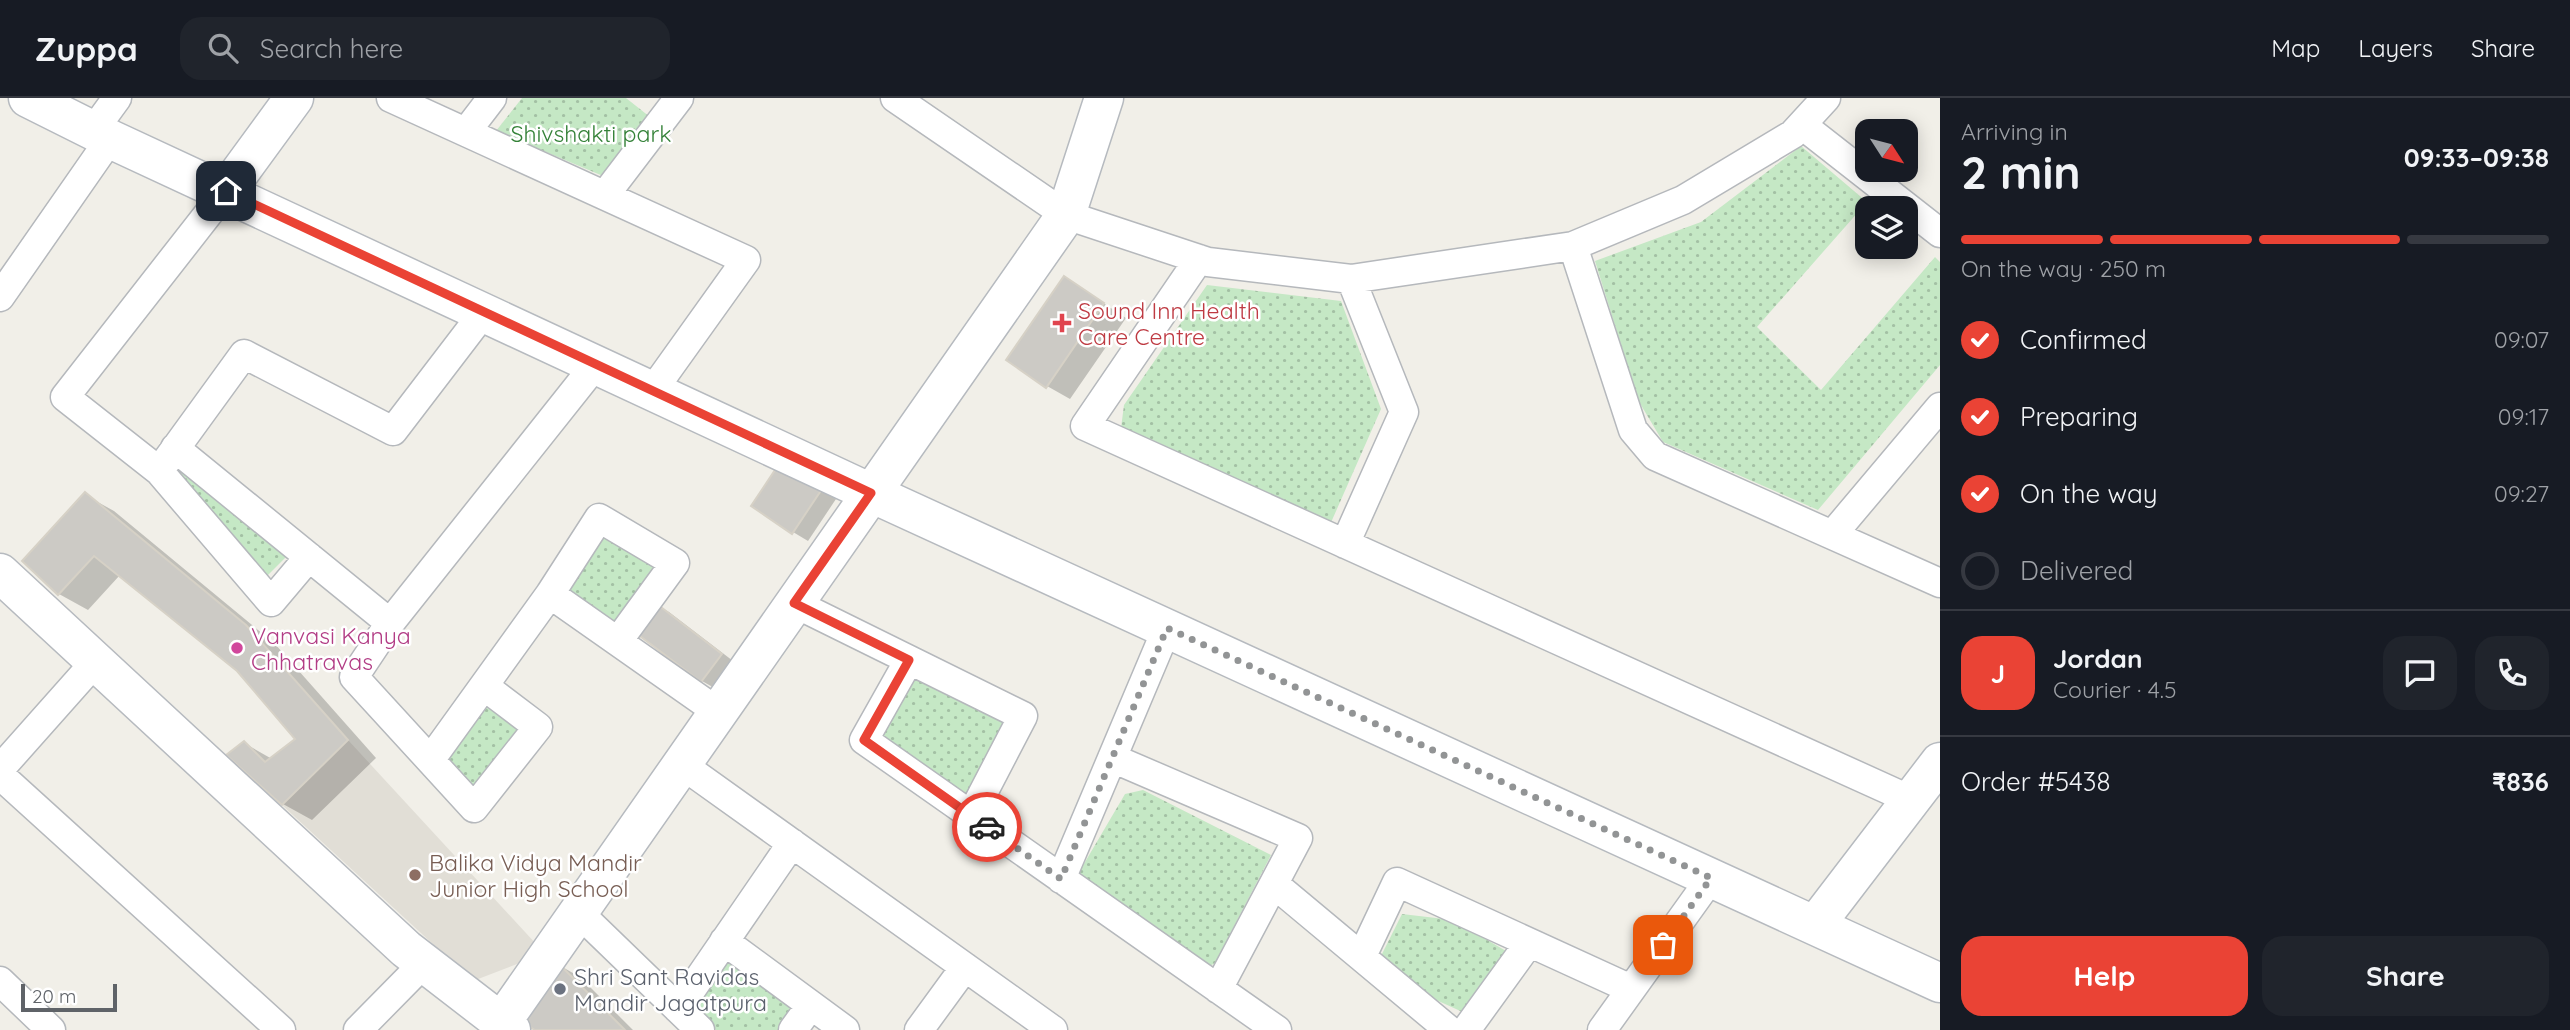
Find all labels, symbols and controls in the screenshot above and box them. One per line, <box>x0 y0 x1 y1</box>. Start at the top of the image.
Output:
search box <box>180 17 670 80</box>
text: Zuppa <box>35 28 138 69</box>
icon: search <box>204 29 242 67</box>
text: Search here <box>260 32 403 65</box>
text: Map <box>2271 33 2320 63</box>
text: Layers <box>2358 33 2433 63</box>
text: Share <box>2471 33 2535 63</box>
text: Arriving in <box>1961 117 2068 146</box>
park label: Shivshakti park <box>510 119 672 148</box>
north arrow <box>1855 119 1918 182</box>
map controls <box>1855 119 1918 259</box>
text: 09:33–09:38 <box>2404 141 2549 174</box>
text: 2 min <box>1961 143 2081 201</box>
pin <box>196 161 256 221</box>
icon: home <box>207 172 245 210</box>
button: layers <box>1855 196 1918 259</box>
text: On the way · 250 m <box>1961 254 2166 283</box>
place label: Sound Inn Health Care Centre <box>1078 296 1260 351</box>
marker: Sound Inn Health Care Centre <box>1052 313 1072 333</box>
icon: check <box>1961 321 1999 359</box>
text: Confirmed <box>2020 323 2147 356</box>
text: 09:07 <box>2494 325 2549 354</box>
icon: check <box>1961 398 1999 436</box>
text: Preparing <box>2020 400 2138 433</box>
text: 09:17 <box>2498 402 2549 431</box>
icon: check <box>1961 475 1999 513</box>
text: On the way <box>2020 477 2158 510</box>
text: 09:27 <box>2494 479 2549 508</box>
text: Delivered <box>2020 554 2133 587</box>
place label: Vanvasi Kanya Chhatravas <box>251 621 411 676</box>
button: chat <box>2383 636 2457 710</box>
button: phone <box>2475 636 2549 710</box>
marker: Vanvasi Kanya Chhatravas <box>229 640 245 656</box>
text: Jordan <box>2053 642 2142 675</box>
text: J <box>1991 657 2005 690</box>
text: Courier · 4.5 <box>2053 675 2177 704</box>
text: Order #5438 <box>1961 765 2110 798</box>
text: ₹836 <box>2492 765 2549 798</box>
courier <box>952 792 1022 862</box>
icon: car <box>968 808 1006 846</box>
place label: Balika Vidya Mandir Junior High School <box>429 848 642 903</box>
marker: Balika Vidya Mandir Junior High School <box>407 867 423 883</box>
pin <box>1633 915 1693 975</box>
icon: bag <box>1644 926 1682 964</box>
button: Help <box>1961 936 2248 1016</box>
button: Share <box>2262 936 2549 1016</box>
place label: Shri Sant Ravidas Mandir Jagatpura <box>574 962 767 1017</box>
scale bar <box>21 981 117 1013</box>
marker: Shri Sant Ravidas Mandir Jagatpura <box>552 981 568 997</box>
text: 20 m <box>32 984 76 1008</box>

